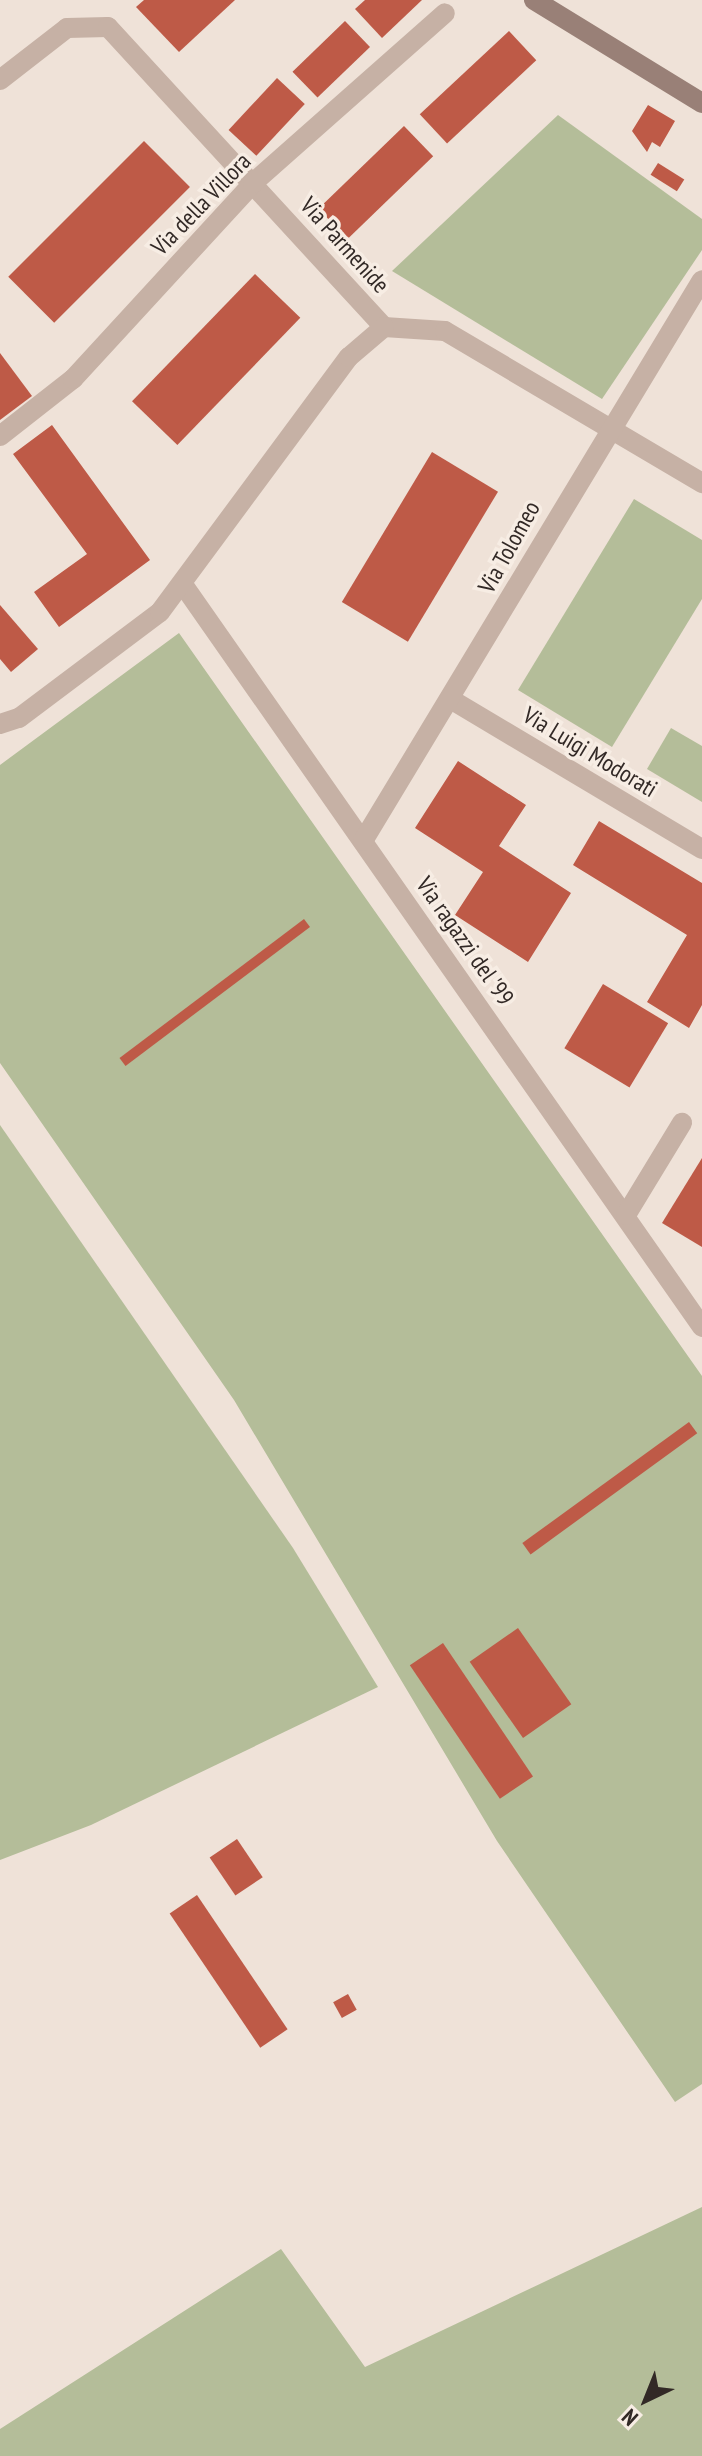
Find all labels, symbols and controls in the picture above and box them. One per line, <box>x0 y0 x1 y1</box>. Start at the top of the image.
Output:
street label: Via della Villora <box>145 147 257 261</box>
street label: Via Parmenide <box>295 191 395 299</box>
street label: Via Tolomeo <box>472 496 546 598</box>
street label: Via Luigi Modorati <box>518 701 662 803</box>
street label: Via ragazzi del '99 <box>410 871 520 1011</box>
north arrow <box>606 2360 686 2440</box>
text: N <box>616 2403 644 2432</box>

